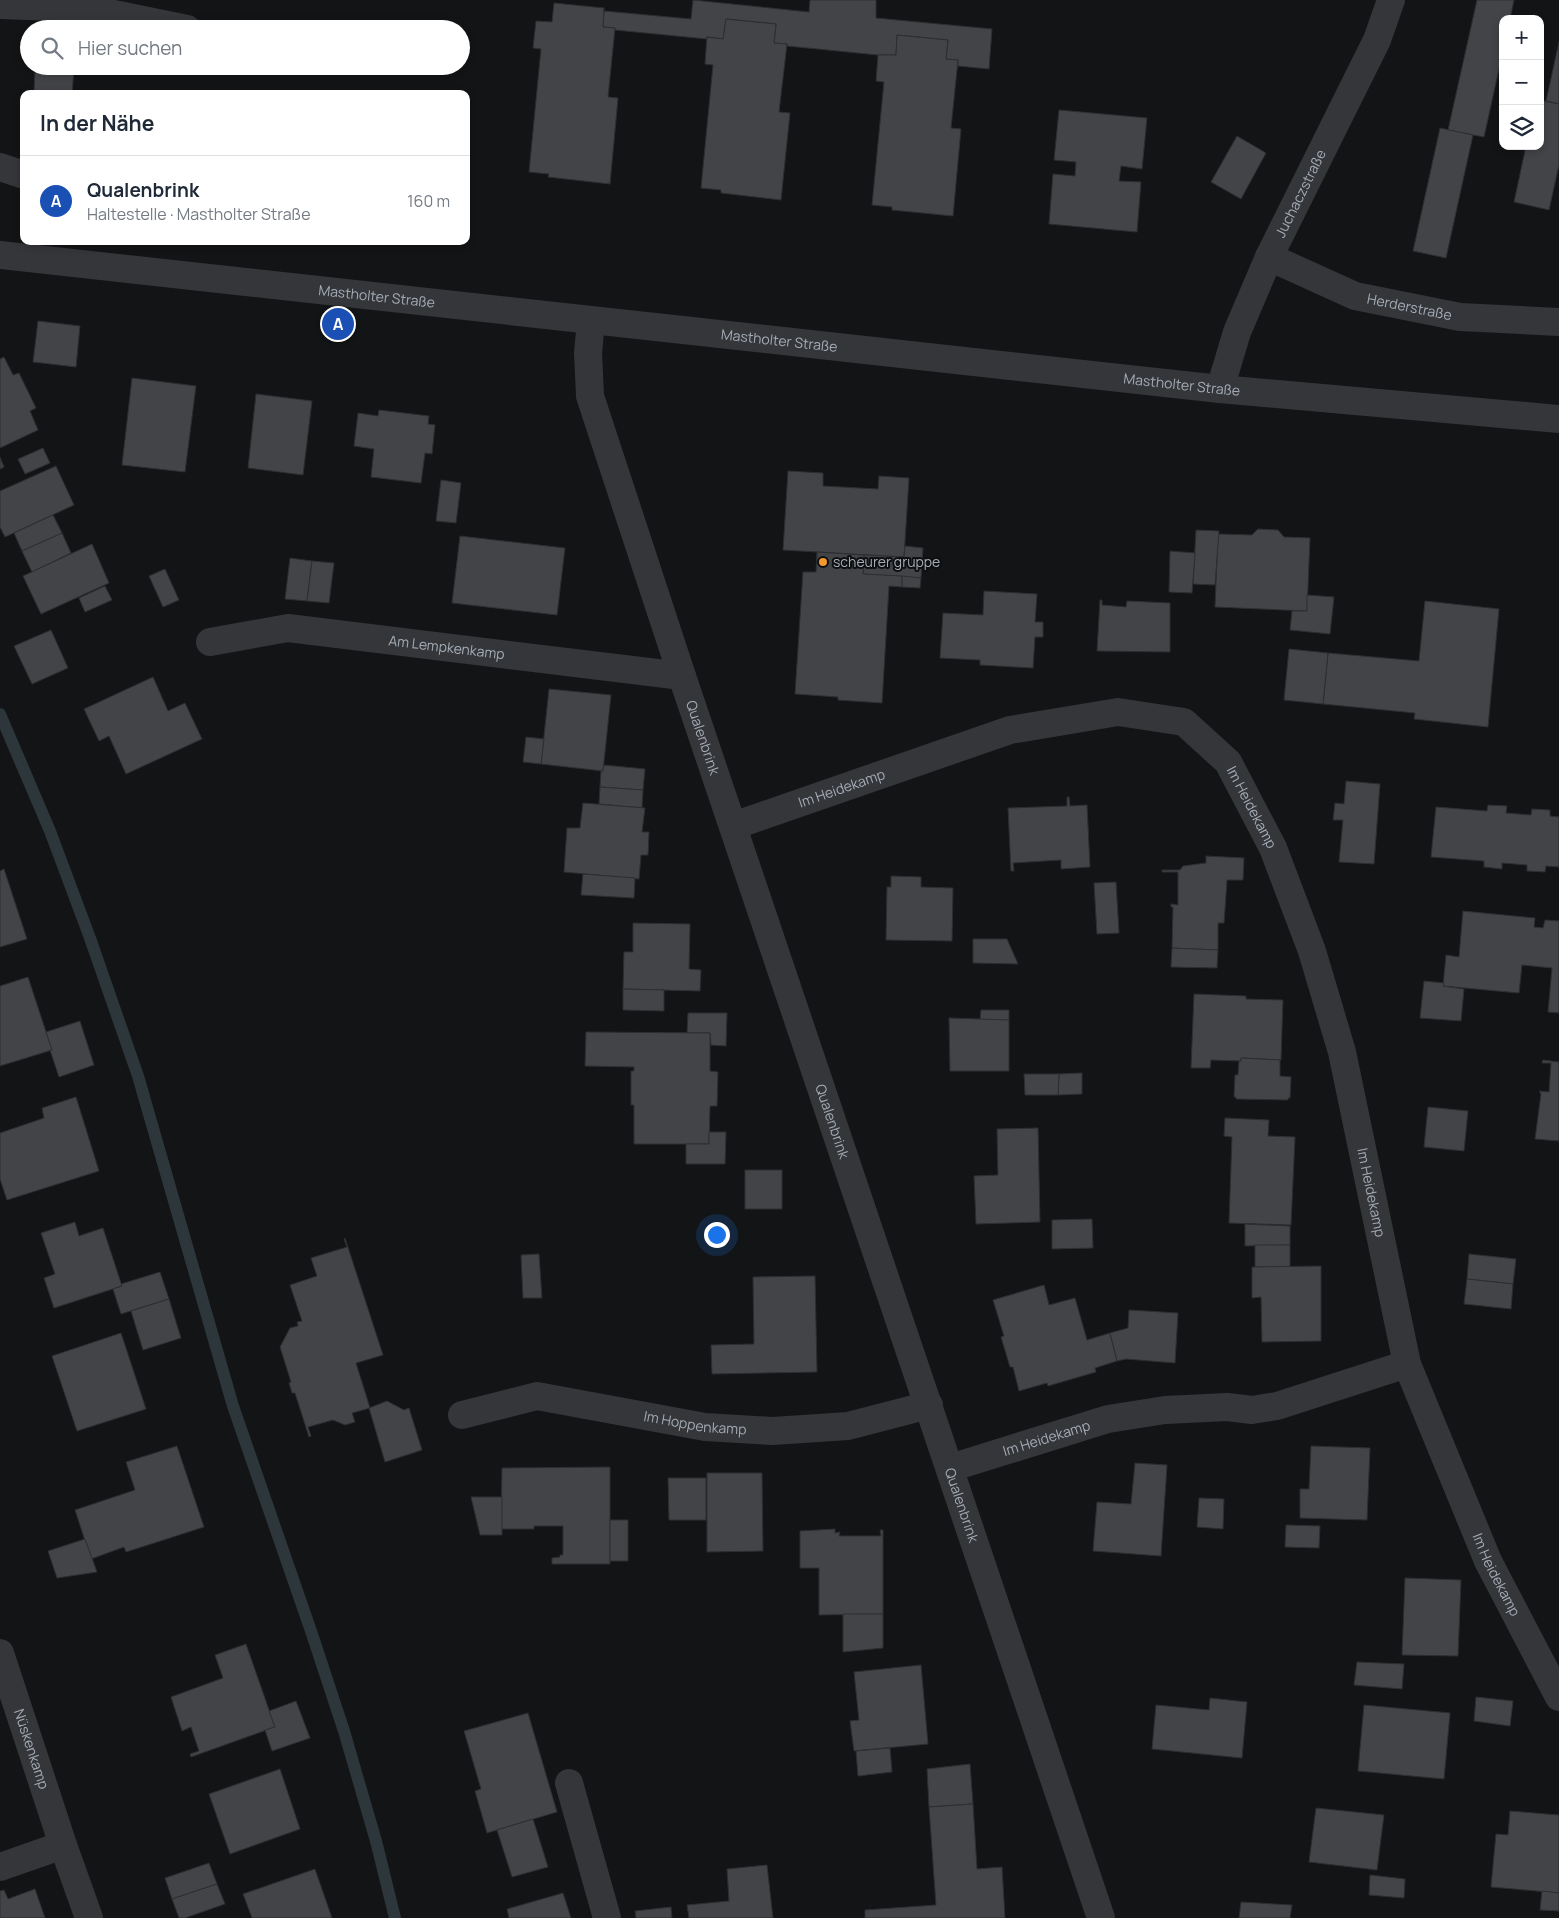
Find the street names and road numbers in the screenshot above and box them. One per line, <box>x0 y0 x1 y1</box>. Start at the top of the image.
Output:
street label: Juchaczstraße <box>1270 146 1330 240</box>
street label: Mastholter Straße <box>318 280 436 312</box>
street label: Herderstraße <box>1366 289 1454 324</box>
street label: Mastholter Straße <box>720 324 839 356</box>
street label: Mastholter Straße <box>1123 368 1241 400</box>
street label: Am Lempkenkamp <box>387 630 506 663</box>
street label: Qualenbrink <box>682 698 725 778</box>
street label: Im Heidekamp <box>1223 763 1282 852</box>
street label: Im Heidekamp <box>796 764 887 812</box>
street label: Qualenbrink <box>811 1081 855 1162</box>
street label: Im Heidekamp <box>1353 1146 1390 1239</box>
street label: Im Hoppenkamp <box>642 1406 747 1438</box>
street label: Im Heidekamp <box>1000 1415 1092 1460</box>
street label: Qualenbrink <box>941 1465 984 1546</box>
street label: Im Heidekamp <box>1469 1530 1525 1619</box>
street label: Nüskenkamp <box>10 1706 54 1791</box>

